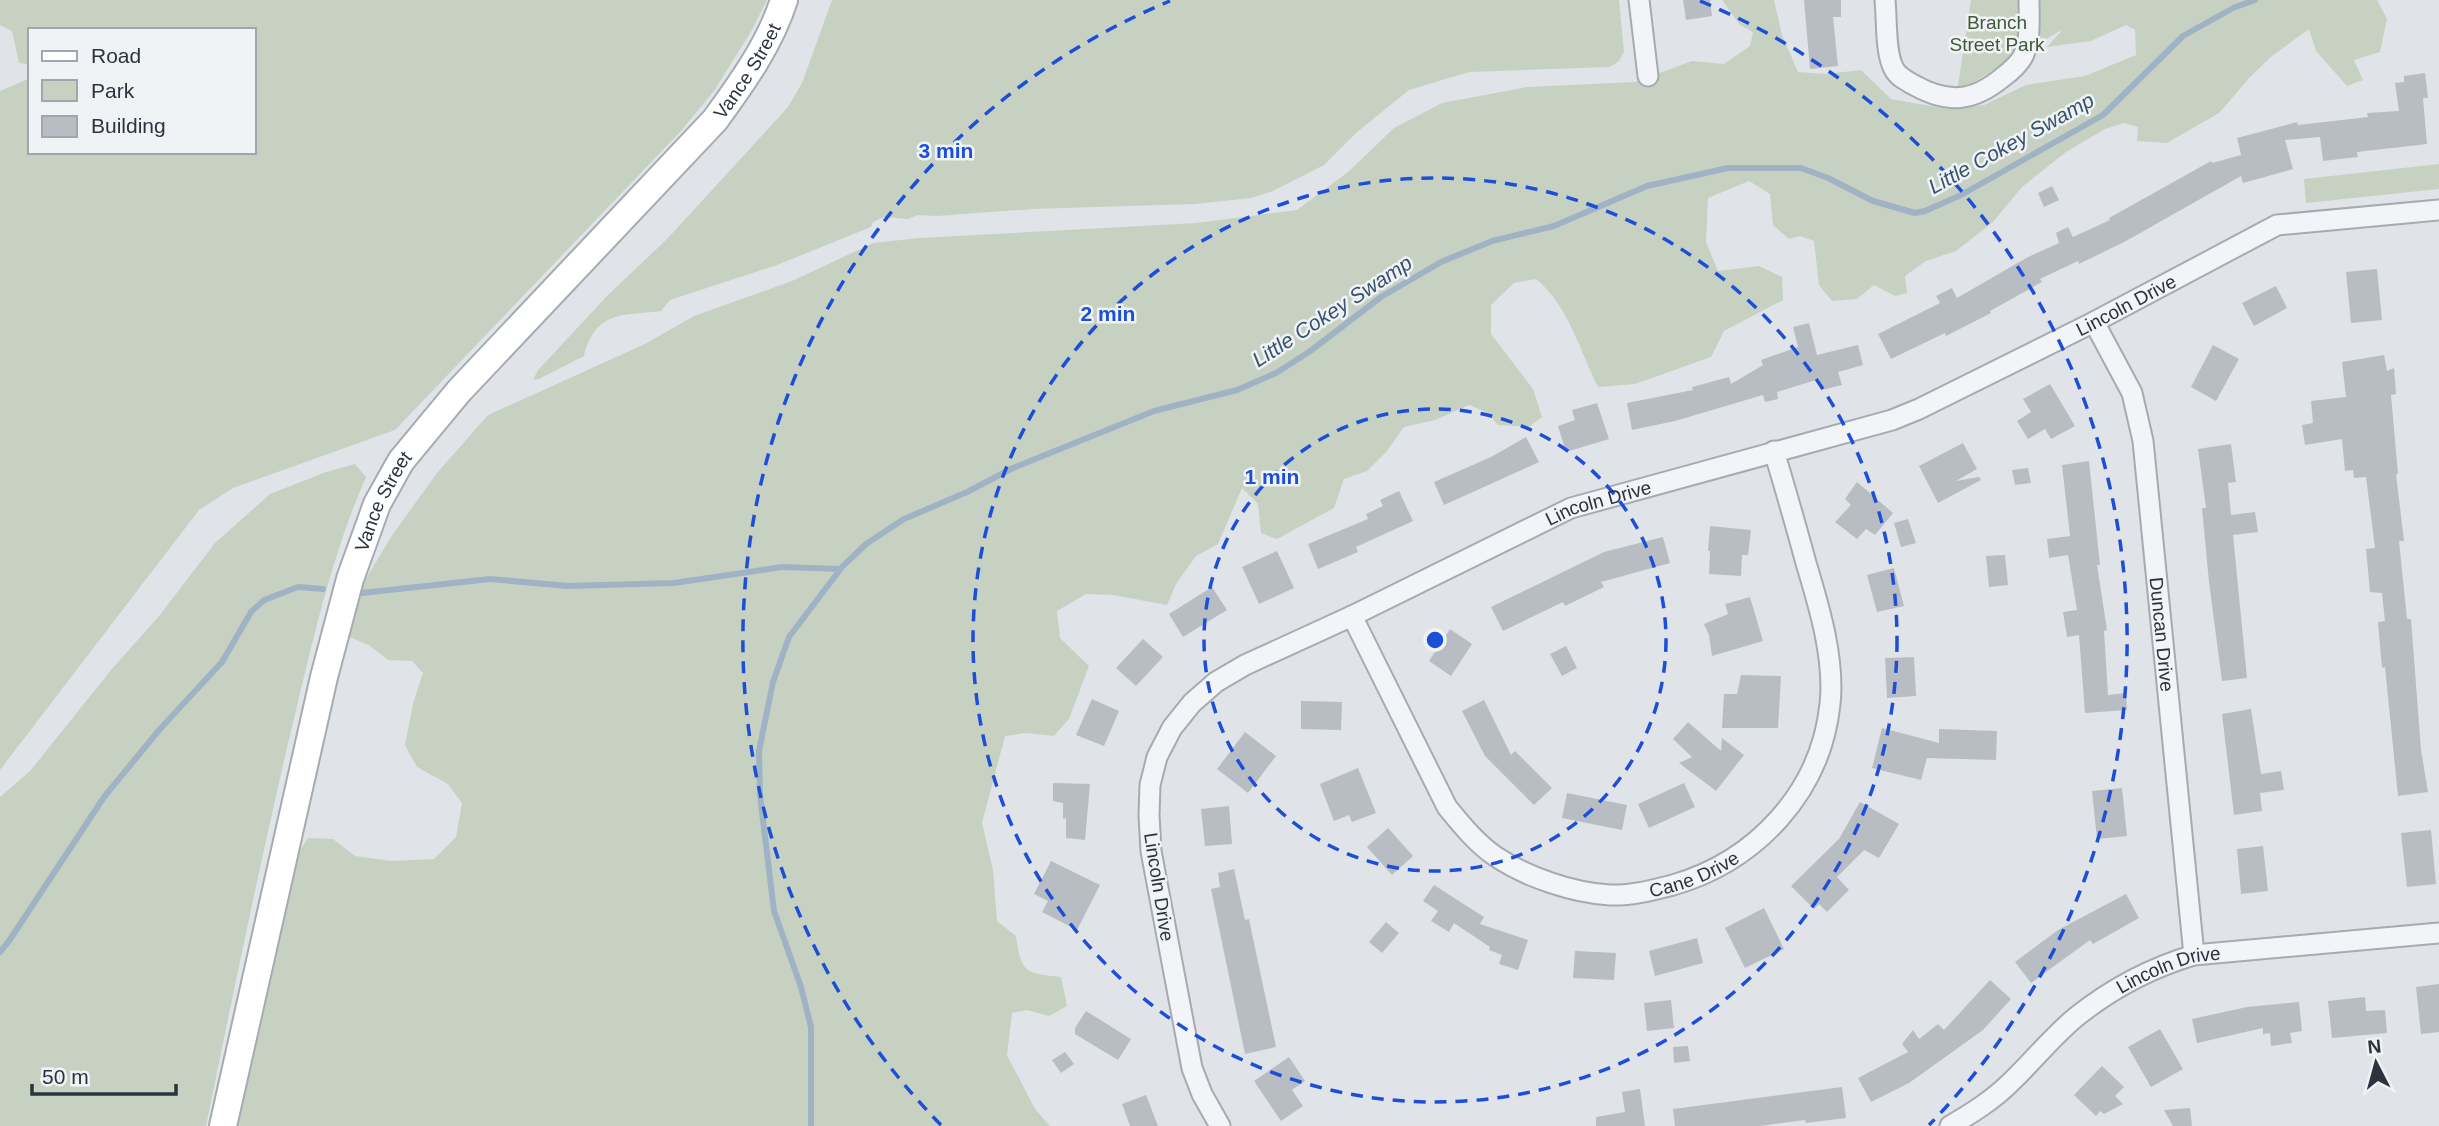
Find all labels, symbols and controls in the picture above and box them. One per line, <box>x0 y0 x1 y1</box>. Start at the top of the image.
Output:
park label: Branch Street Park <box>1949 12 2045 55</box>
street label: Vance Street <box>709 19 785 123</box>
legend <box>28 28 256 154</box>
text: Road <box>91 44 141 67</box>
text: Park <box>91 79 135 102</box>
water label: Little Cokey Swamp <box>1924 88 2098 198</box>
text: Building <box>91 114 166 137</box>
text: 3 min <box>919 139 973 162</box>
water label: Little Cokey Swamp <box>1248 251 1416 371</box>
street label: Lincoln Drive <box>2073 270 2179 340</box>
text: 2 min <box>1081 302 1135 325</box>
street label: Vance Street <box>350 446 416 554</box>
text: 1 min <box>1245 465 1299 488</box>
street label: Lincoln Drive <box>1542 476 1653 530</box>
street label: Duncan Drive <box>2146 576 2178 693</box>
centre of rings <box>1423 628 1447 652</box>
street label: Lincoln Drive <box>1140 831 1178 943</box>
street label: Cane Drive <box>1647 847 1743 901</box>
street label: Lincoln Drive <box>2112 942 2221 997</box>
north arrow <box>2341 1028 2411 1098</box>
text: N <box>2366 1035 2382 1058</box>
scale bar <box>32 1052 175 1096</box>
text: 50 m <box>42 1065 89 1088</box>

